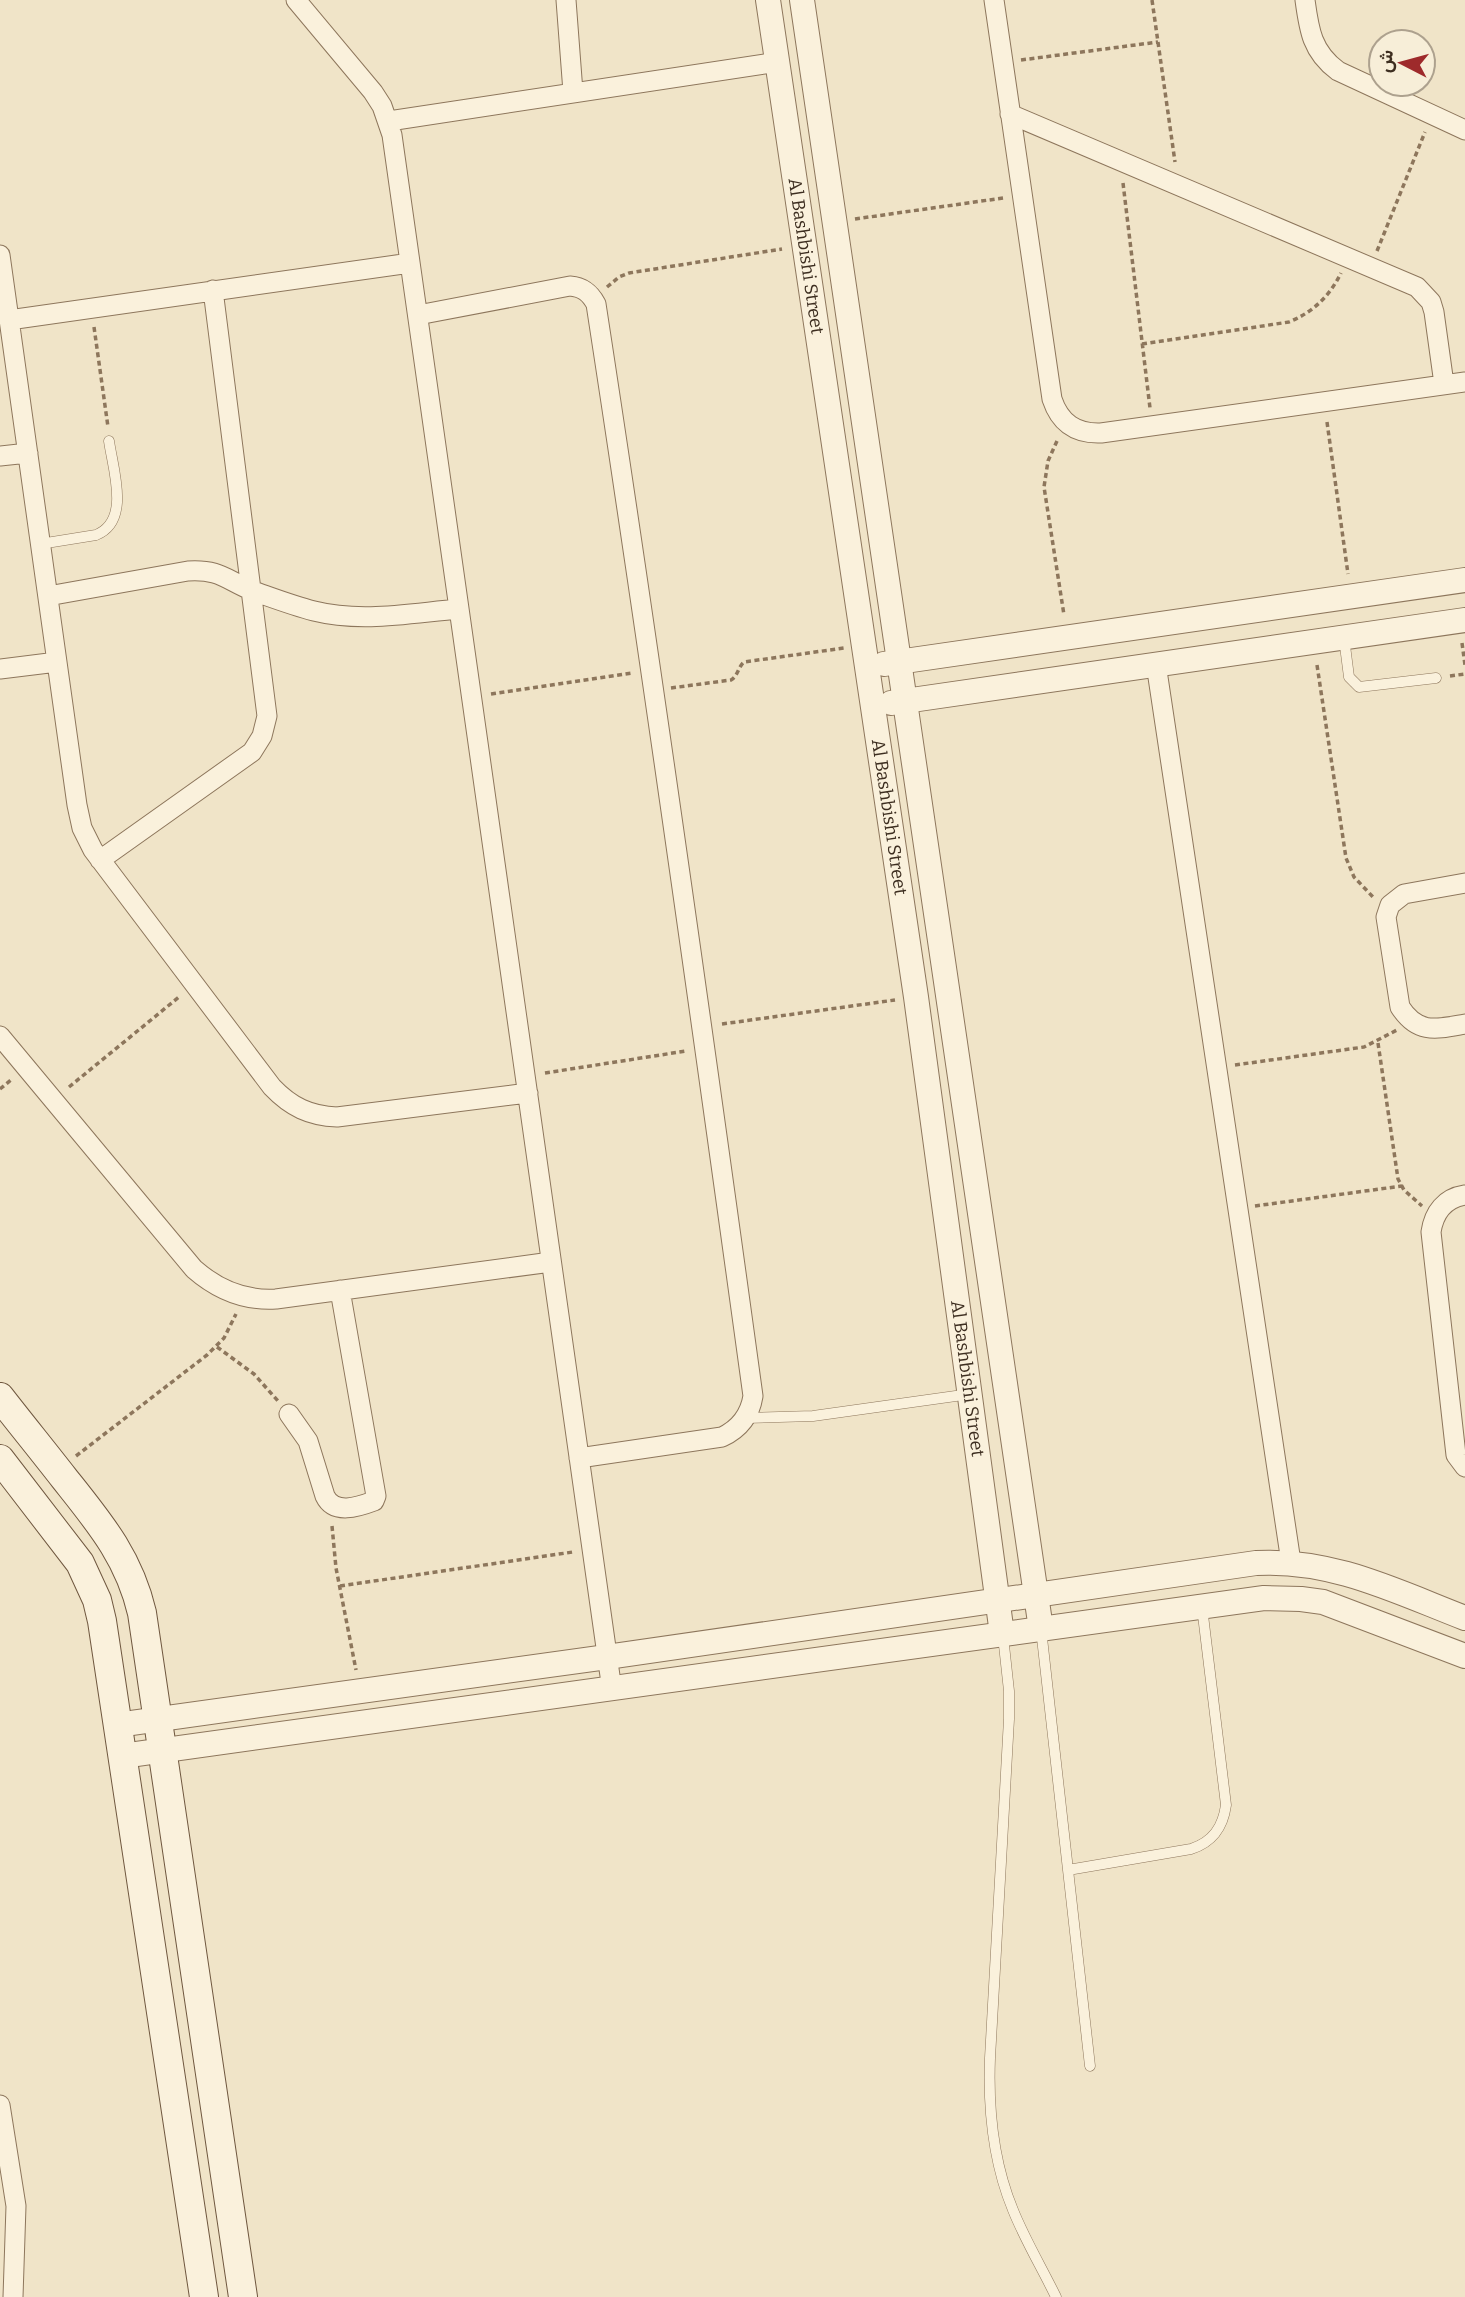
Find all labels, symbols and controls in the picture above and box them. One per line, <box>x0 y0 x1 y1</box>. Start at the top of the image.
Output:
north arrow <box>1367 28 1437 98</box>
text: ش <box>1373 49 1398 74</box>
street label: Al Bashbishi Street <box>784 177 829 336</box>
street label: Al Bashbishi Street <box>867 737 912 897</box>
street label: Al Bashbishi Street <box>946 1299 989 1459</box>

